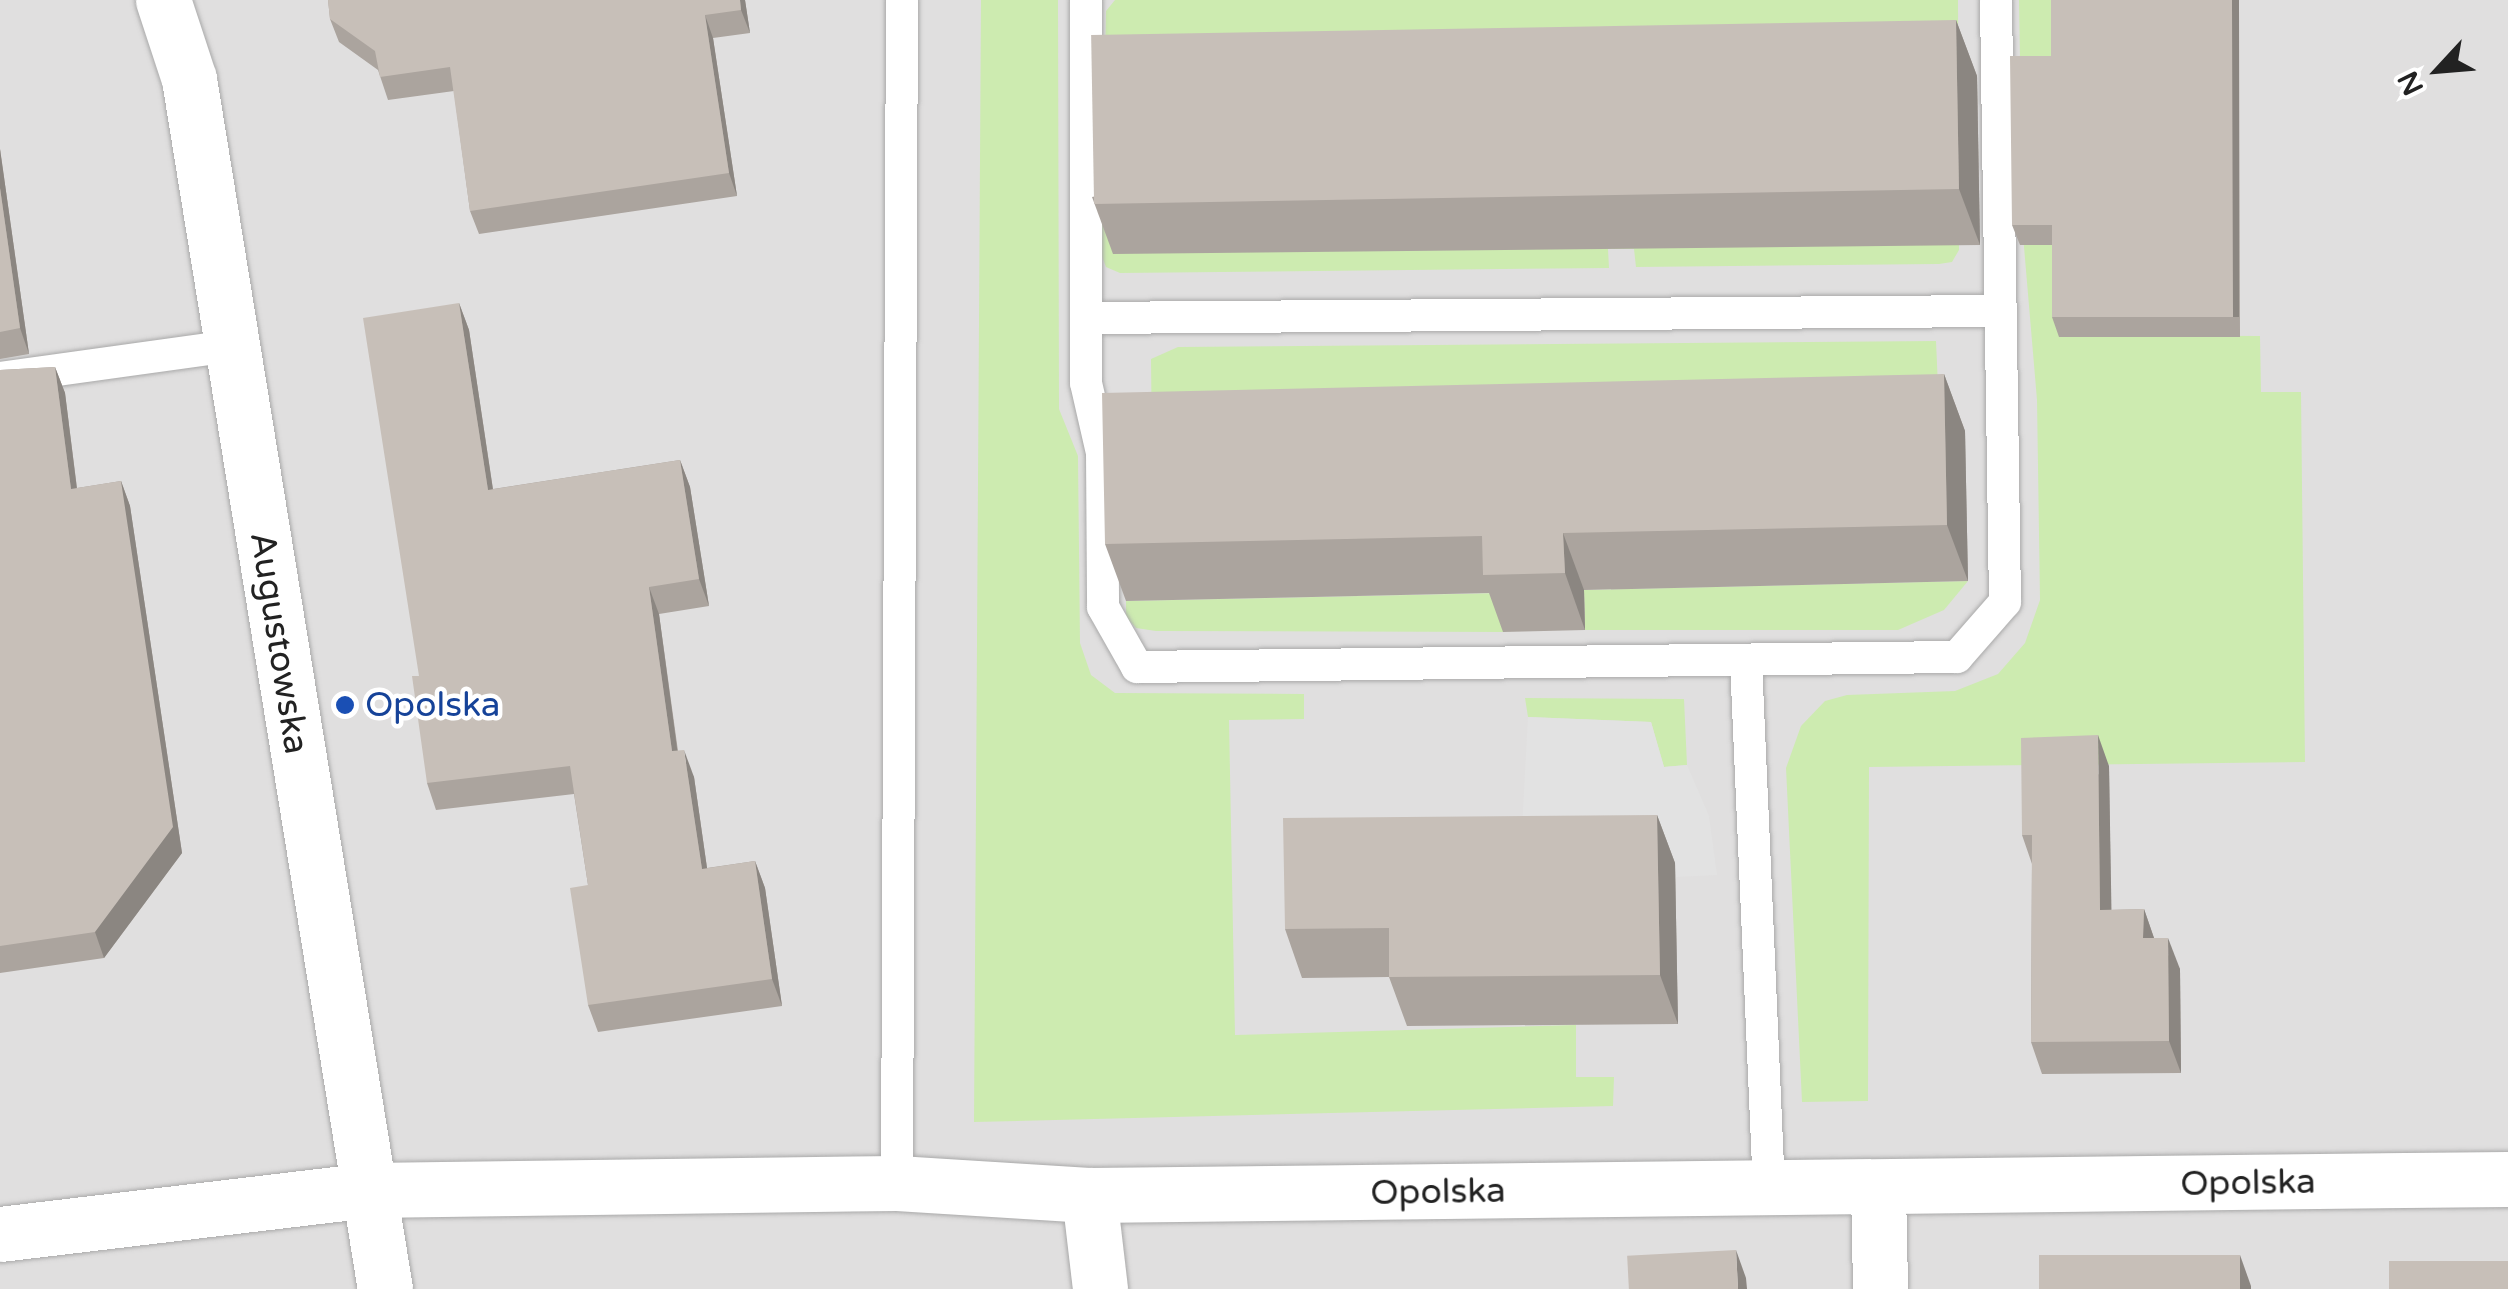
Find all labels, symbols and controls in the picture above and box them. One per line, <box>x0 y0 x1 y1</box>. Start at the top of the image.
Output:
north arrow <box>2388 20 2488 120</box>
text: N <box>2391 66 2431 101</box>
street label: Augustowska <box>241 529 317 757</box>
place label: Opolska <box>365 684 500 726</box>
marker: Opolska <box>334 694 356 716</box>
street label: Opolska <box>2180 1161 2316 1205</box>
street label: Opolska <box>1370 1170 1506 1214</box>

